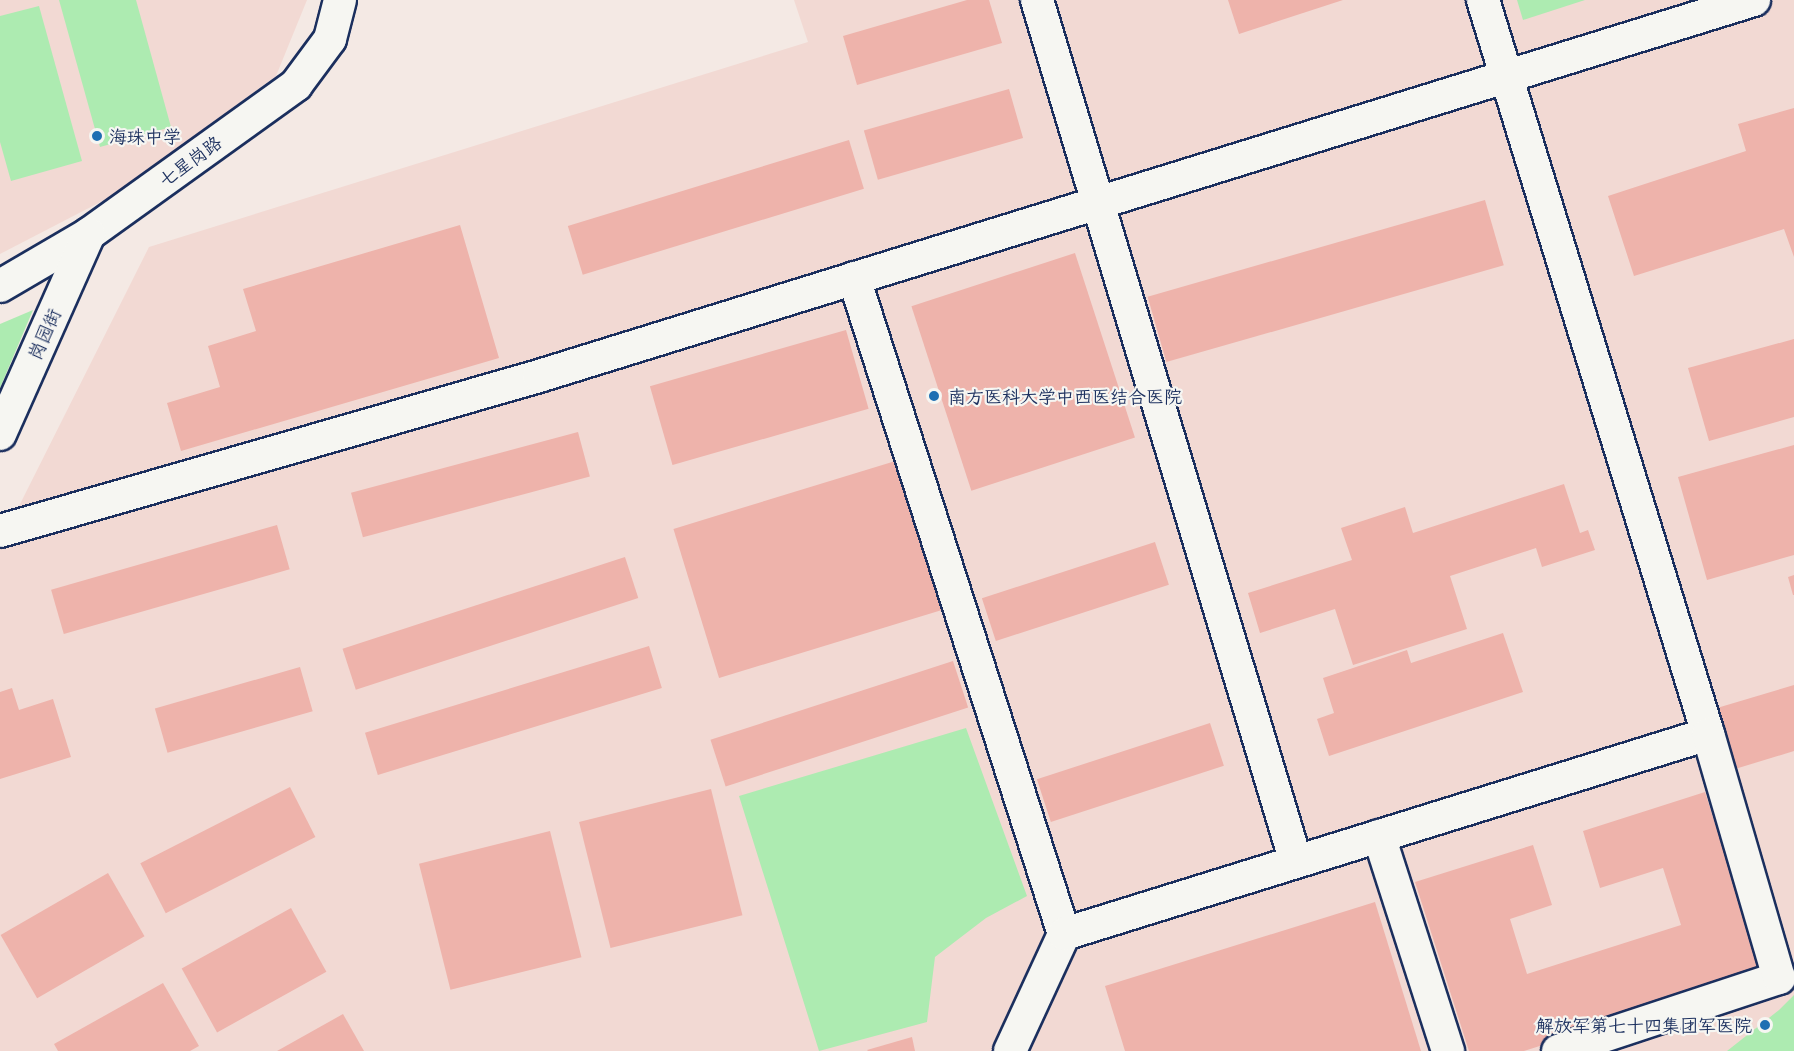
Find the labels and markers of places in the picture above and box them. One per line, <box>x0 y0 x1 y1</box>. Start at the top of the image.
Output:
place label: 海珠中学 <box>109 125 181 147</box>
marker: 海珠中学 <box>90 129 104 143</box>
place label: 南方医科大学中西医结合医院 <box>948 385 1182 407</box>
marker: 南方医科大学中西医结合医院 <box>925 387 943 405</box>
place label: 解放军第七十四集团军医院 <box>1536 1014 1752 1036</box>
marker: 解放军第七十四集团军医院 <box>1756 1016 1774 1034</box>

